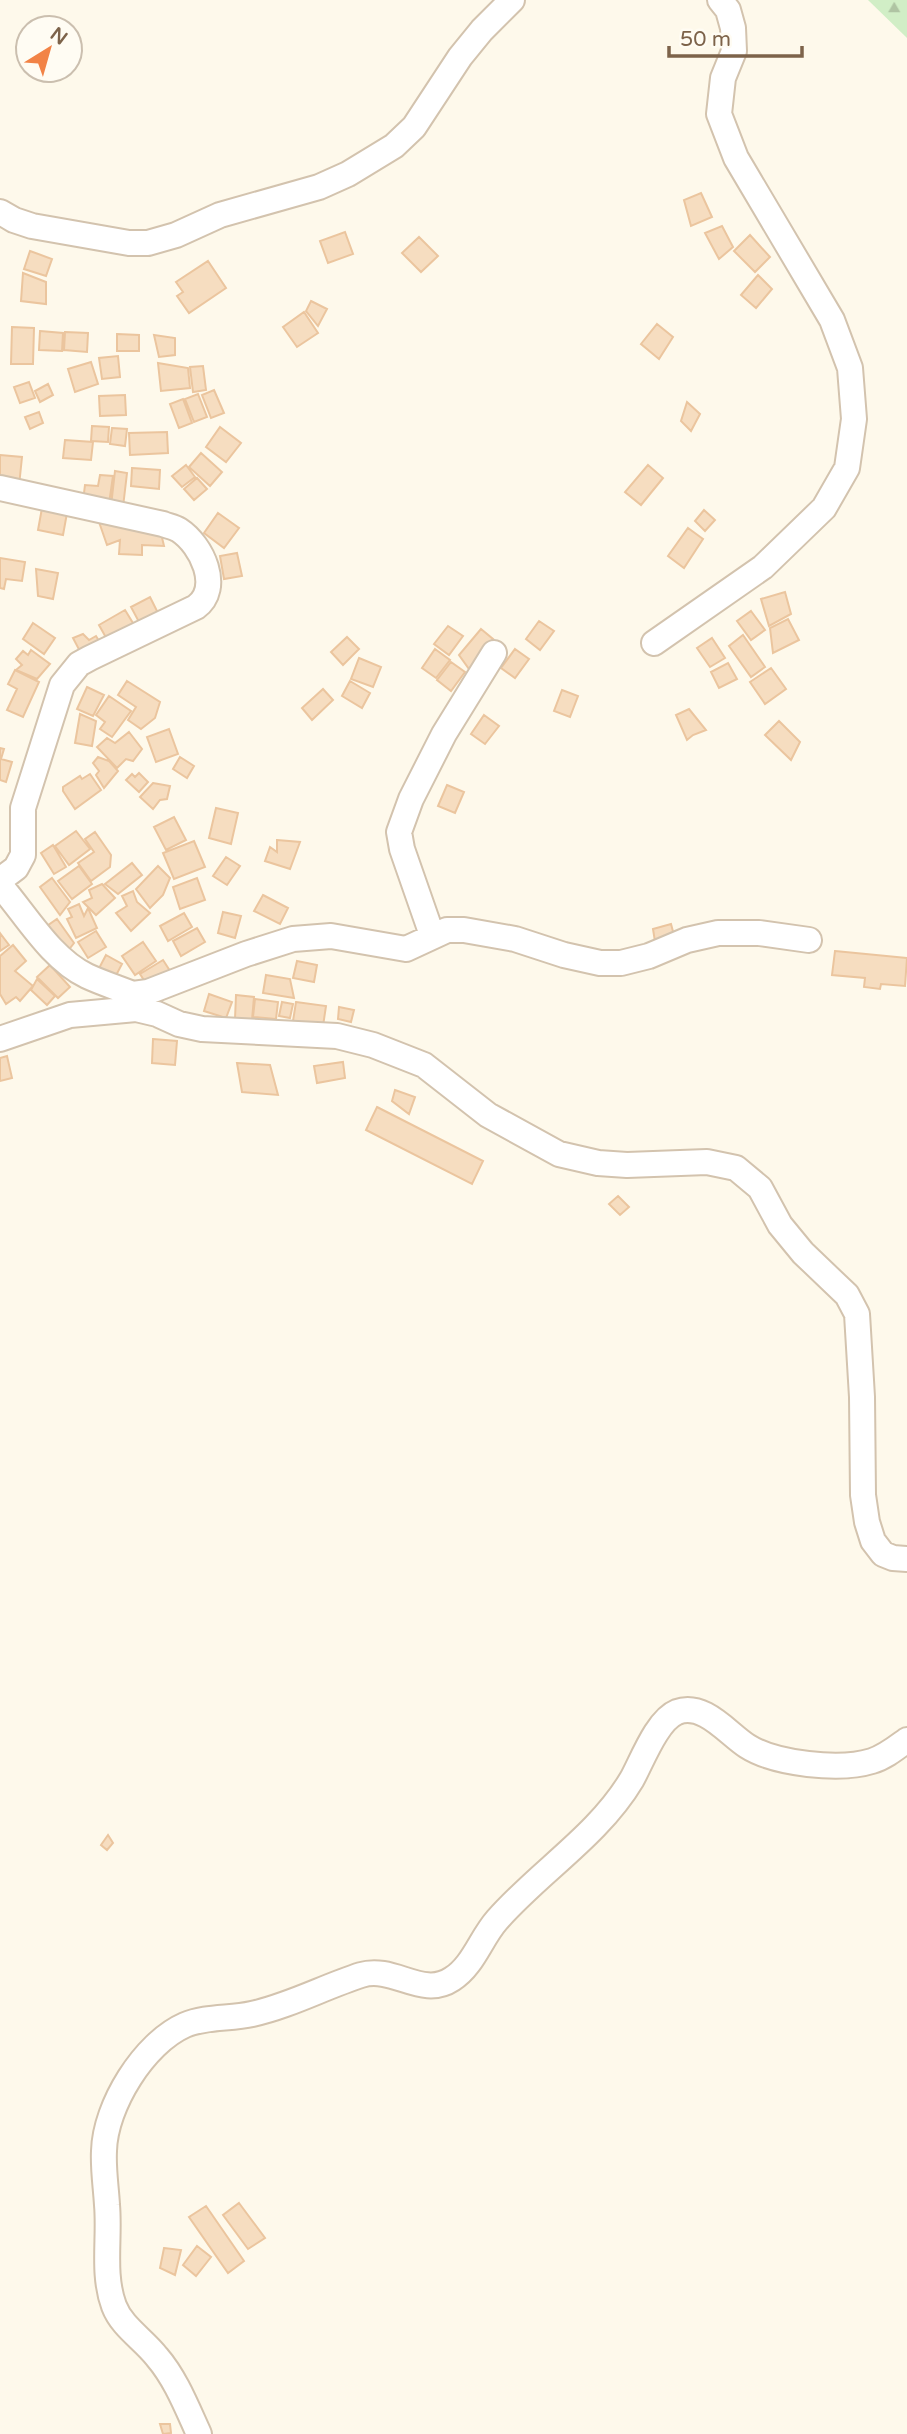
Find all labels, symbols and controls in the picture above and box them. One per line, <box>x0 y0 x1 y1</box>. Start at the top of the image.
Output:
north arrow <box>14 14 84 84</box>
scale bar <box>669 14 802 58</box>
text: N <box>46 23 71 50</box>
text: 50 m <box>680 27 731 52</box>

